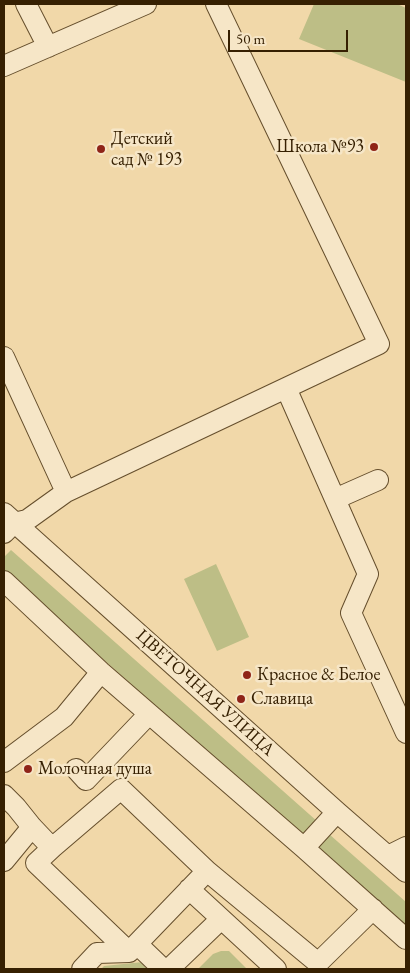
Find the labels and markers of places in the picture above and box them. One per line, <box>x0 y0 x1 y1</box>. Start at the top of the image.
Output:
place label: Детский сад № 193 <box>111 128 182 170</box>
place label: Школа №93 <box>276 136 364 158</box>
marker: Школа №93 <box>368 141 380 153</box>
marker: Детский сад № 193 <box>95 143 107 155</box>
place label: Красное & Белое <box>257 664 380 686</box>
marker: Красное & Белое <box>241 669 253 681</box>
place label: Славица <box>251 688 313 710</box>
marker: Славица <box>235 693 247 705</box>
place label: Молочная душа <box>38 758 152 780</box>
marker: Молочная душа <box>22 763 34 775</box>

